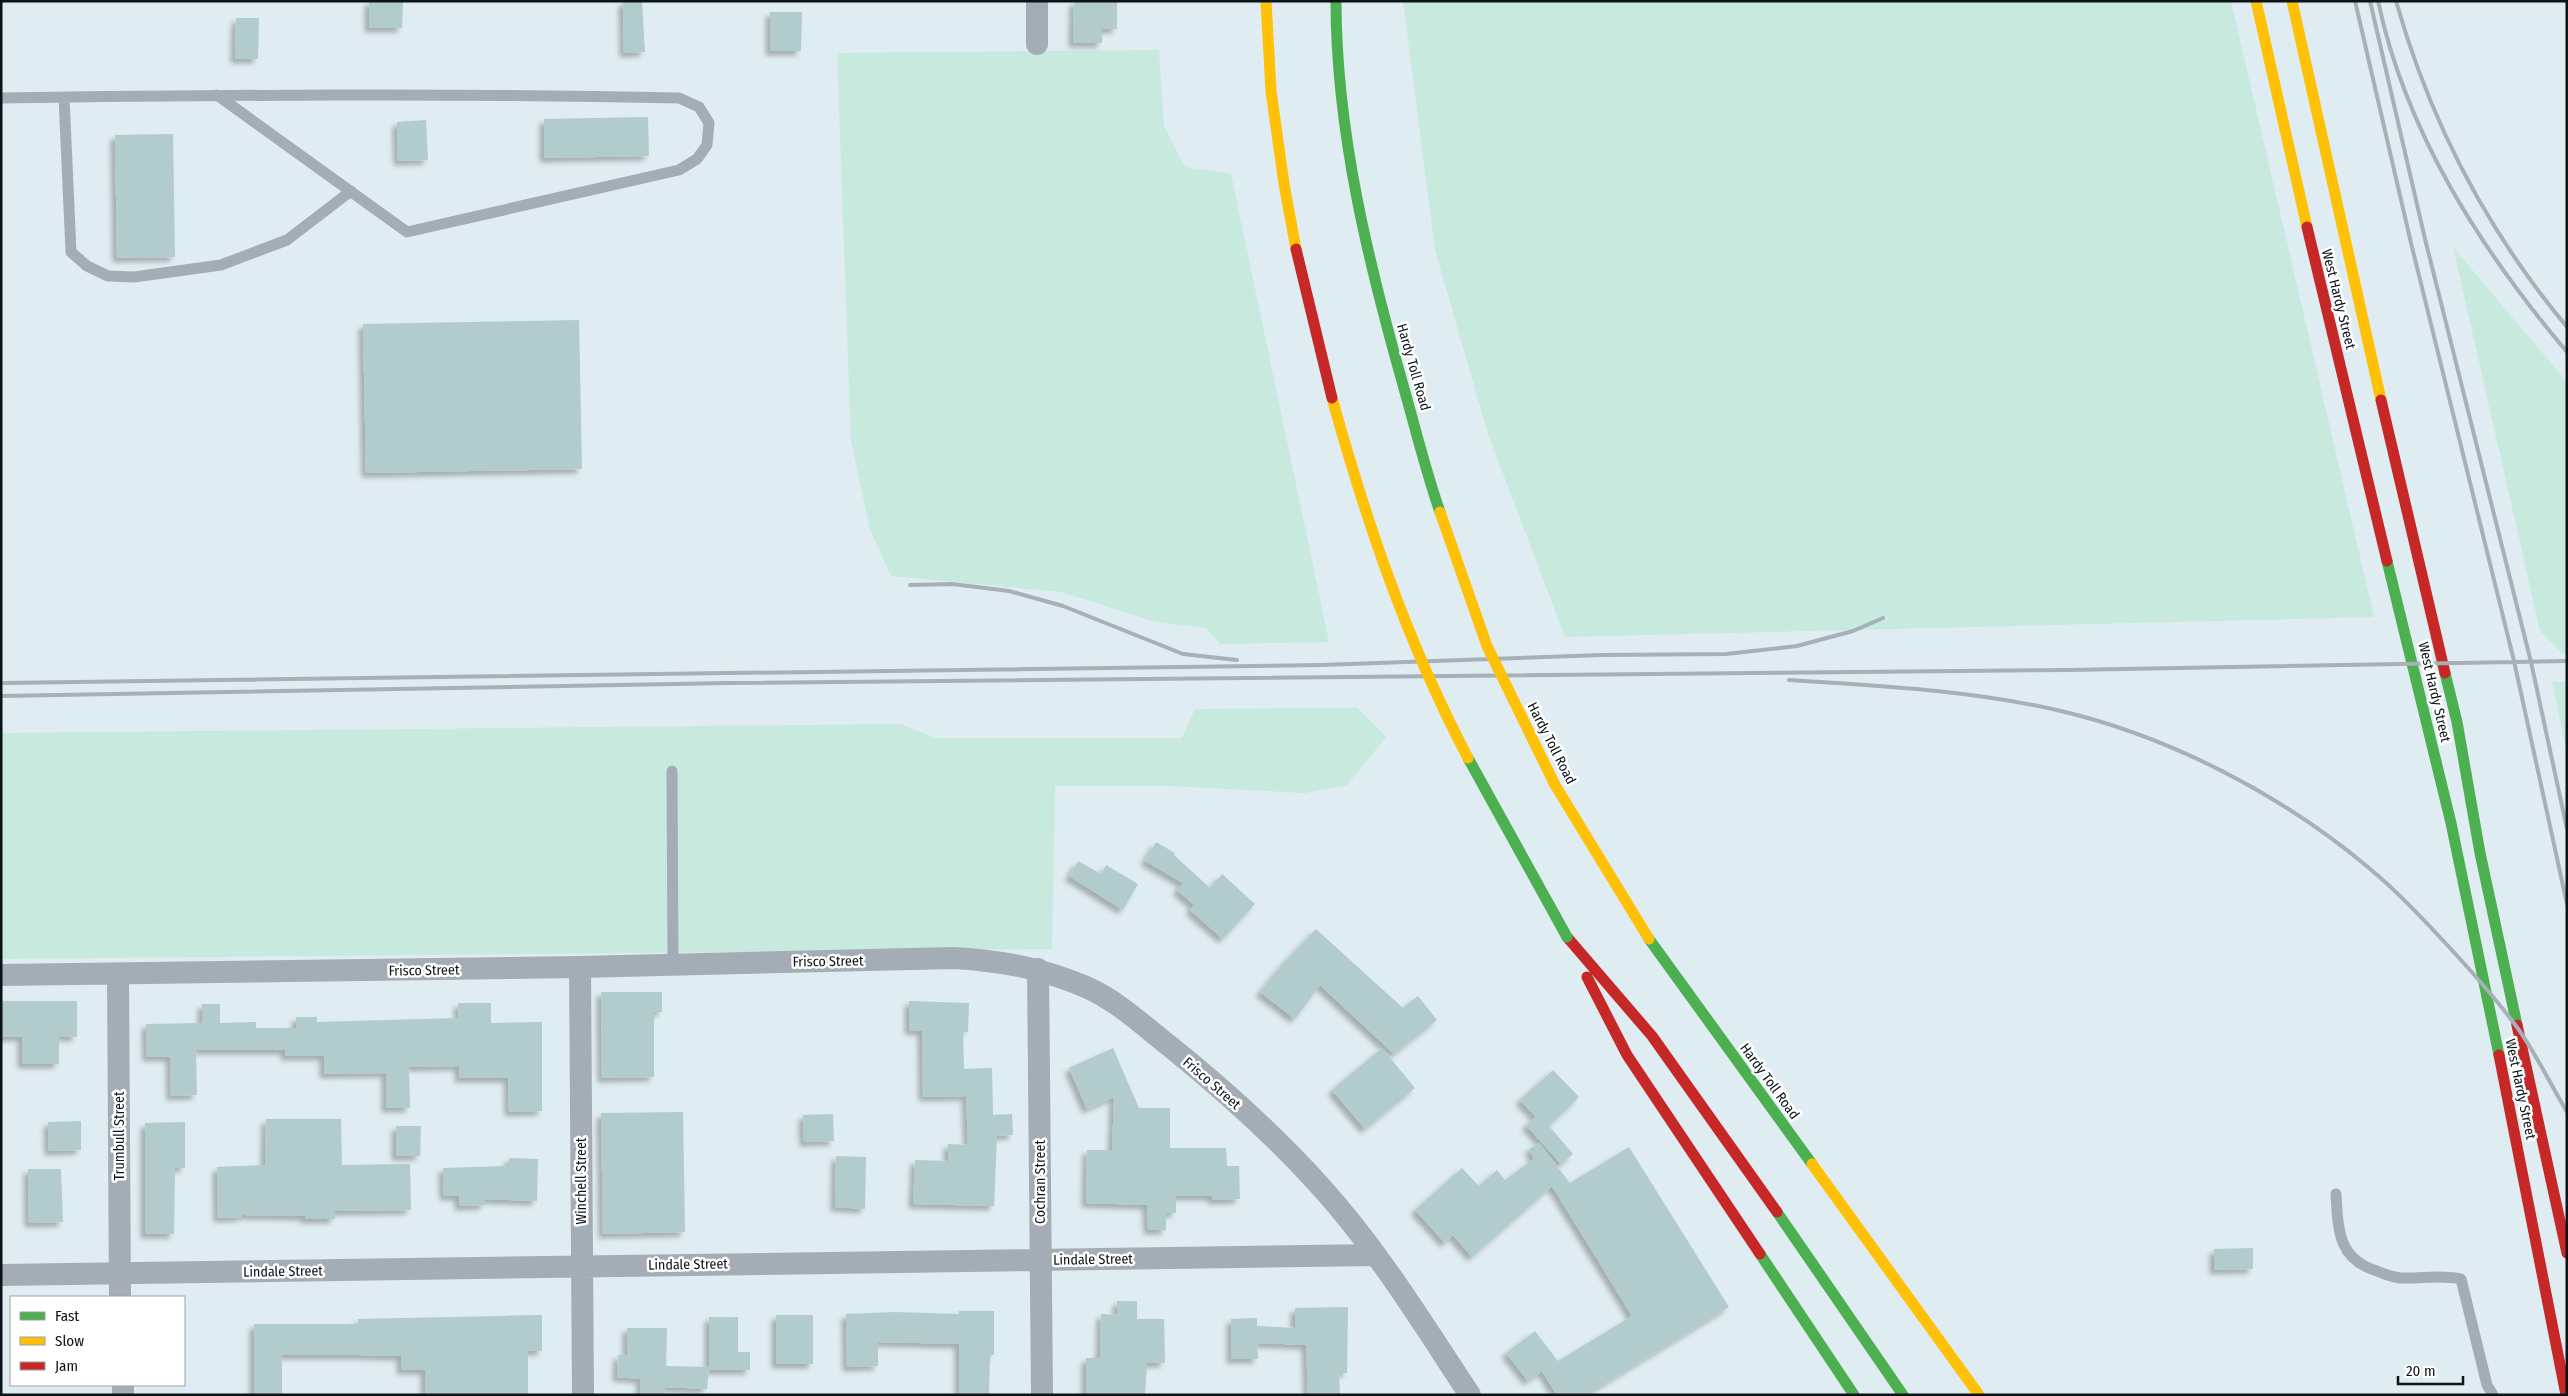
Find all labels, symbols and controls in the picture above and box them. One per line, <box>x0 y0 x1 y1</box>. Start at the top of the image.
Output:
street label: West Hardy Street <box>2318 247 2359 351</box>
street label: Hardy Toll Road <box>1393 322 1434 413</box>
street label: West Hardy Street <box>2415 640 2454 744</box>
street label: Hardy Toll Road <box>1524 699 1579 787</box>
street label: Frisco Street <box>792 952 864 971</box>
street label: Frisco Street <box>388 961 460 980</box>
street label: West Hardy Street <box>2502 1037 2540 1141</box>
street label: Hardy Toll Road <box>1736 1040 1803 1123</box>
street label: Frisco Street <box>1179 1054 1244 1113</box>
street label: Trumbull Street <box>111 1091 128 1180</box>
street label: Winchell Street <box>573 1137 590 1224</box>
street label: Cochran Street <box>1032 1140 1049 1224</box>
street label: Lindale Street <box>1053 1250 1133 1269</box>
street label: Lindale Street <box>648 1255 728 1274</box>
street label: Lindale Street <box>243 1262 323 1281</box>
legend <box>10 1296 185 1386</box>
text: Fast <box>55 1307 79 1325</box>
text: Slow <box>55 1332 84 1350</box>
scale bar <box>2398 1354 2463 1386</box>
text: Jam <box>55 1357 78 1375</box>
text: 20 m <box>2406 1362 2436 1380</box>

